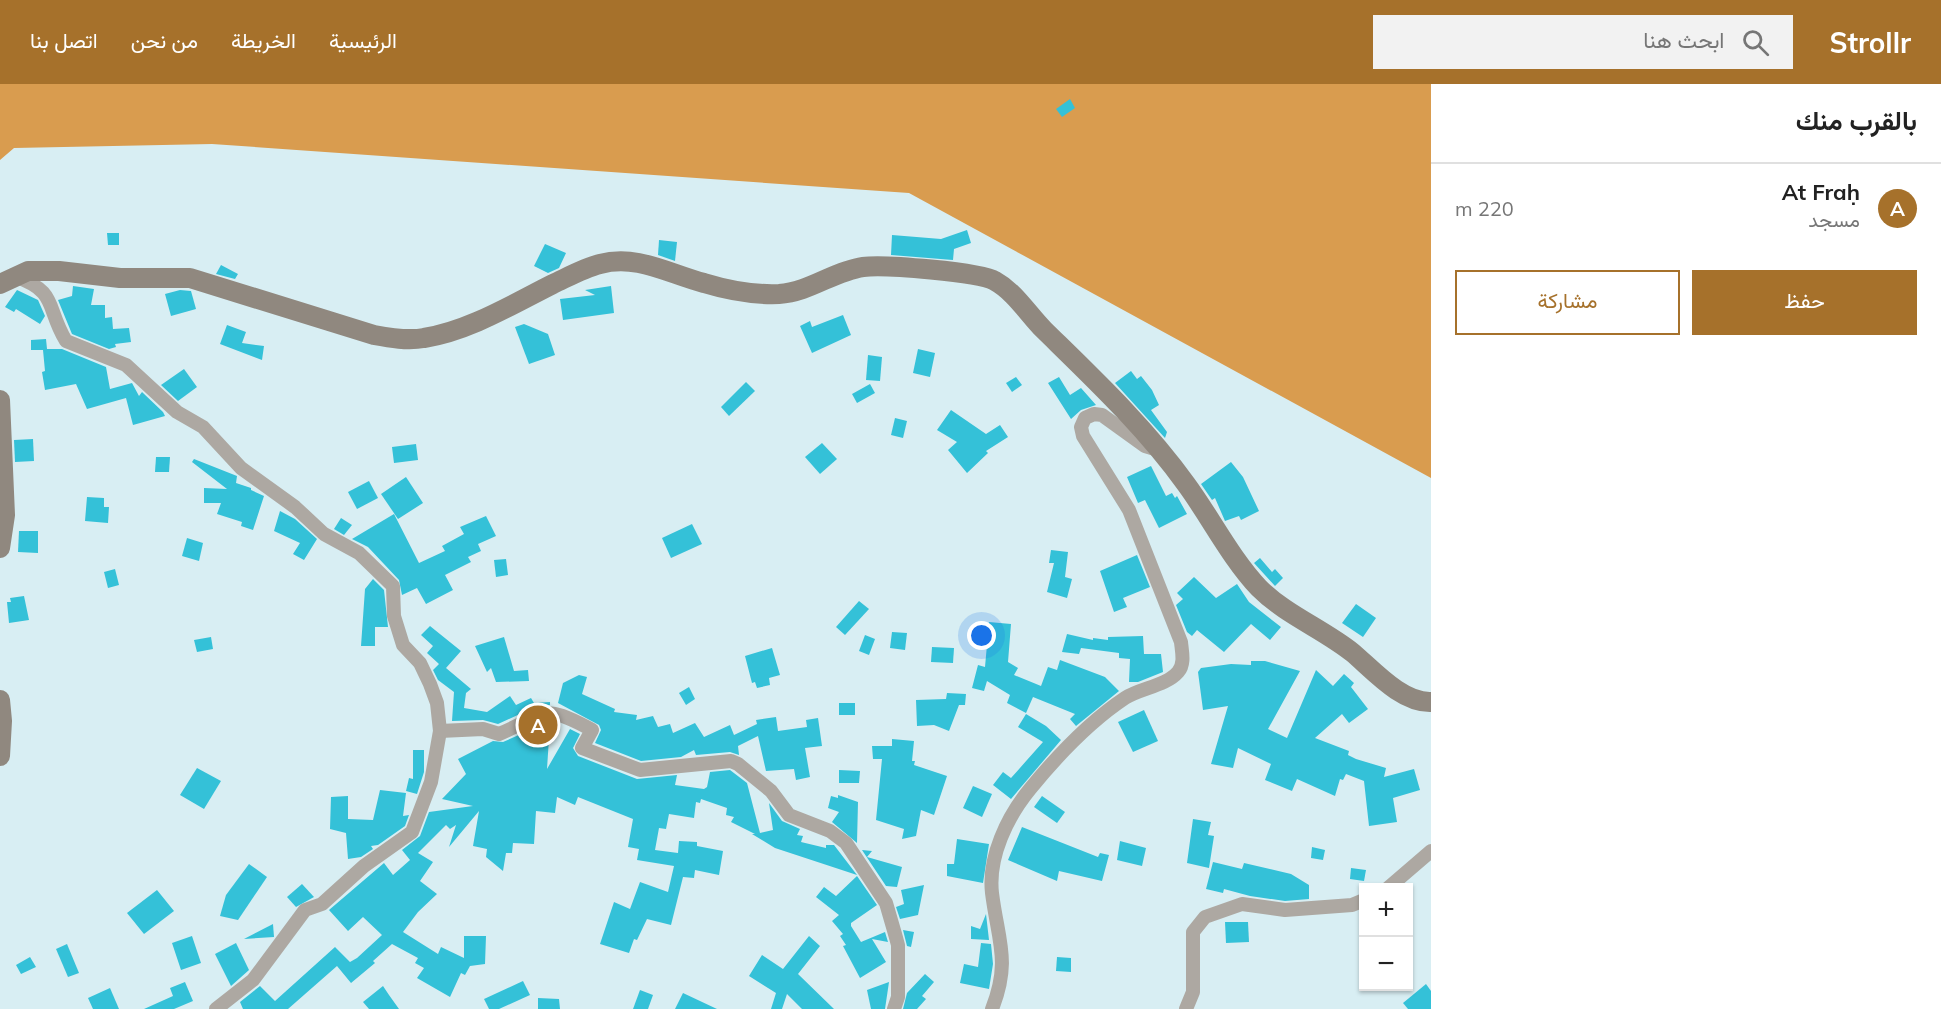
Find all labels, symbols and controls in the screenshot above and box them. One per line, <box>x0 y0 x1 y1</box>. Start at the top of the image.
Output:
search box <box>1373 15 1793 69</box>
text: Strollr <box>1829 25 1911 60</box>
text: ابحث هنا <box>1643 26 1724 54</box>
icon: search <box>1739 26 1772 59</box>
text: اتصل بنا <box>30 27 98 53</box>
text: من نحن <box>131 27 198 53</box>
text: الخريطة <box>231 27 296 53</box>
text: الرئيسية <box>329 27 397 53</box>
text: بالقرب منك <box>1796 104 1917 137</box>
text: At Fraḥ <box>1782 178 1860 206</box>
text: 220 m <box>1455 196 1514 221</box>
text: A <box>1890 196 1905 221</box>
text: مسجد <box>1808 207 1860 232</box>
button: مشاركة <box>1455 270 1680 335</box>
button: حفظ <box>1692 270 1917 335</box>
your location <box>967 621 996 650</box>
pin: A <box>518 702 558 748</box>
map controls <box>1359 883 1413 991</box>
button: + <box>1359 883 1413 937</box>
button: − <box>1359 937 1413 991</box>

